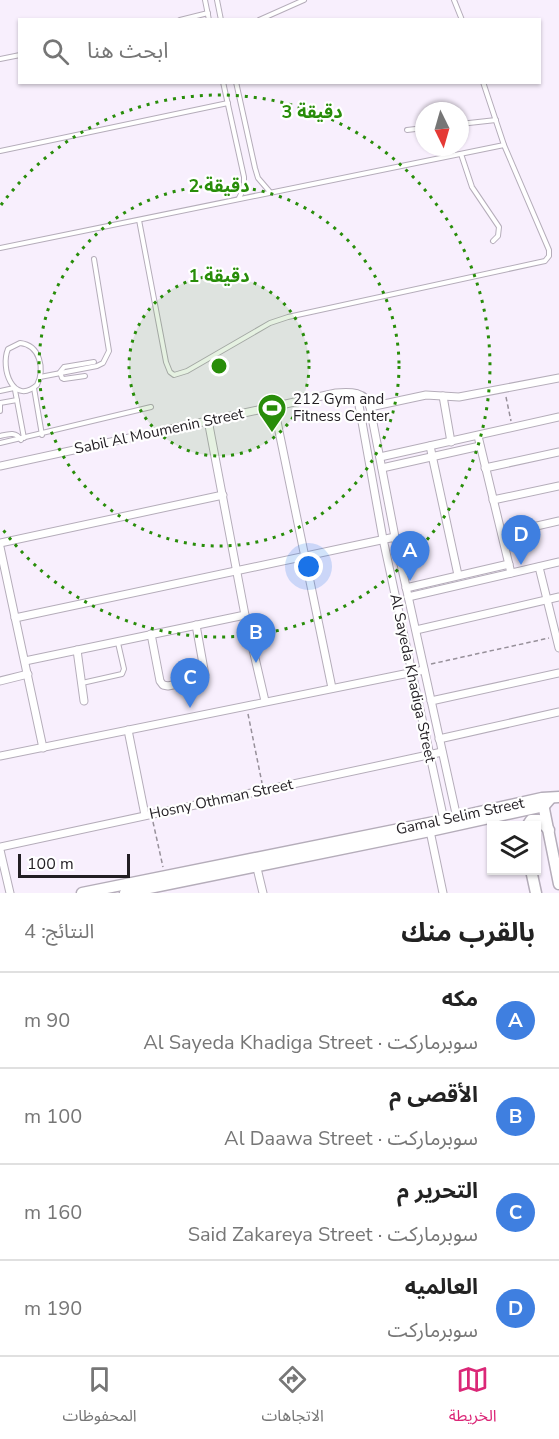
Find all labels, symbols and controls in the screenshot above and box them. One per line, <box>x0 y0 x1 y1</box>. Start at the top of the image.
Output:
search box <box>18 18 541 84</box>
icon: search <box>39 35 72 68</box>
text: ابحث هنا <box>87 36 168 66</box>
text: 3 دقيقة <box>282 100 342 124</box>
north arrow <box>415 102 469 156</box>
text: 2 دقيقة <box>189 174 249 198</box>
text: 1 دقيقة <box>189 264 249 288</box>
centre of rings <box>209 356 229 376</box>
place label: 212 Gym and Fitness Center <box>293 389 390 426</box>
sports icon: 212 Gym and Fitness Center <box>256 392 288 434</box>
street label: Sabil Al Moumenin Street <box>72 403 246 459</box>
pin: D <box>502 516 540 565</box>
pin: A <box>390 532 430 581</box>
your location <box>294 552 323 581</box>
street label: Al Sayeda Khadiga Street <box>385 592 441 765</box>
pin: B <box>236 614 276 663</box>
pin: C <box>170 658 210 708</box>
street label: Hosny Othman Street <box>147 774 295 824</box>
street label: Gamal Selim Street <box>394 792 527 839</box>
map controls <box>487 821 541 875</box>
button: layers <box>487 821 541 875</box>
scale bar <box>18 851 130 878</box>
text: 100 m <box>27 853 74 875</box>
text: بالقرب منك <box>401 915 535 950</box>
text: النتائج: 4 <box>24 918 94 945</box>
text: مكه <box>442 984 478 1014</box>
text: 90 m <box>24 1007 70 1034</box>
text: A <box>508 1007 523 1034</box>
text: سوبرماركت · Al Sayeda Khadiga Street <box>143 1029 478 1056</box>
text: الأقصى م <box>389 1080 478 1110</box>
text: 100 m <box>24 1103 82 1130</box>
text: B <box>509 1103 522 1130</box>
text: سوبرماركت · Al Daawa Street <box>224 1125 478 1152</box>
text: التحرير م <box>397 1176 478 1206</box>
text: 160 m <box>24 1199 82 1226</box>
text: C <box>509 1199 522 1226</box>
text: سوبرماركت · Said Zakareya Street <box>188 1221 478 1248</box>
text: العالميه <box>405 1272 478 1302</box>
text: 190 m <box>24 1295 82 1322</box>
text: D <box>508 1295 523 1322</box>
text: سوبرماركت <box>387 1317 478 1344</box>
tab: المحفوظات <box>62 1363 137 1433</box>
tab: الاتجاهات <box>261 1363 324 1433</box>
tab: الخريطة <box>449 1363 497 1433</box>

